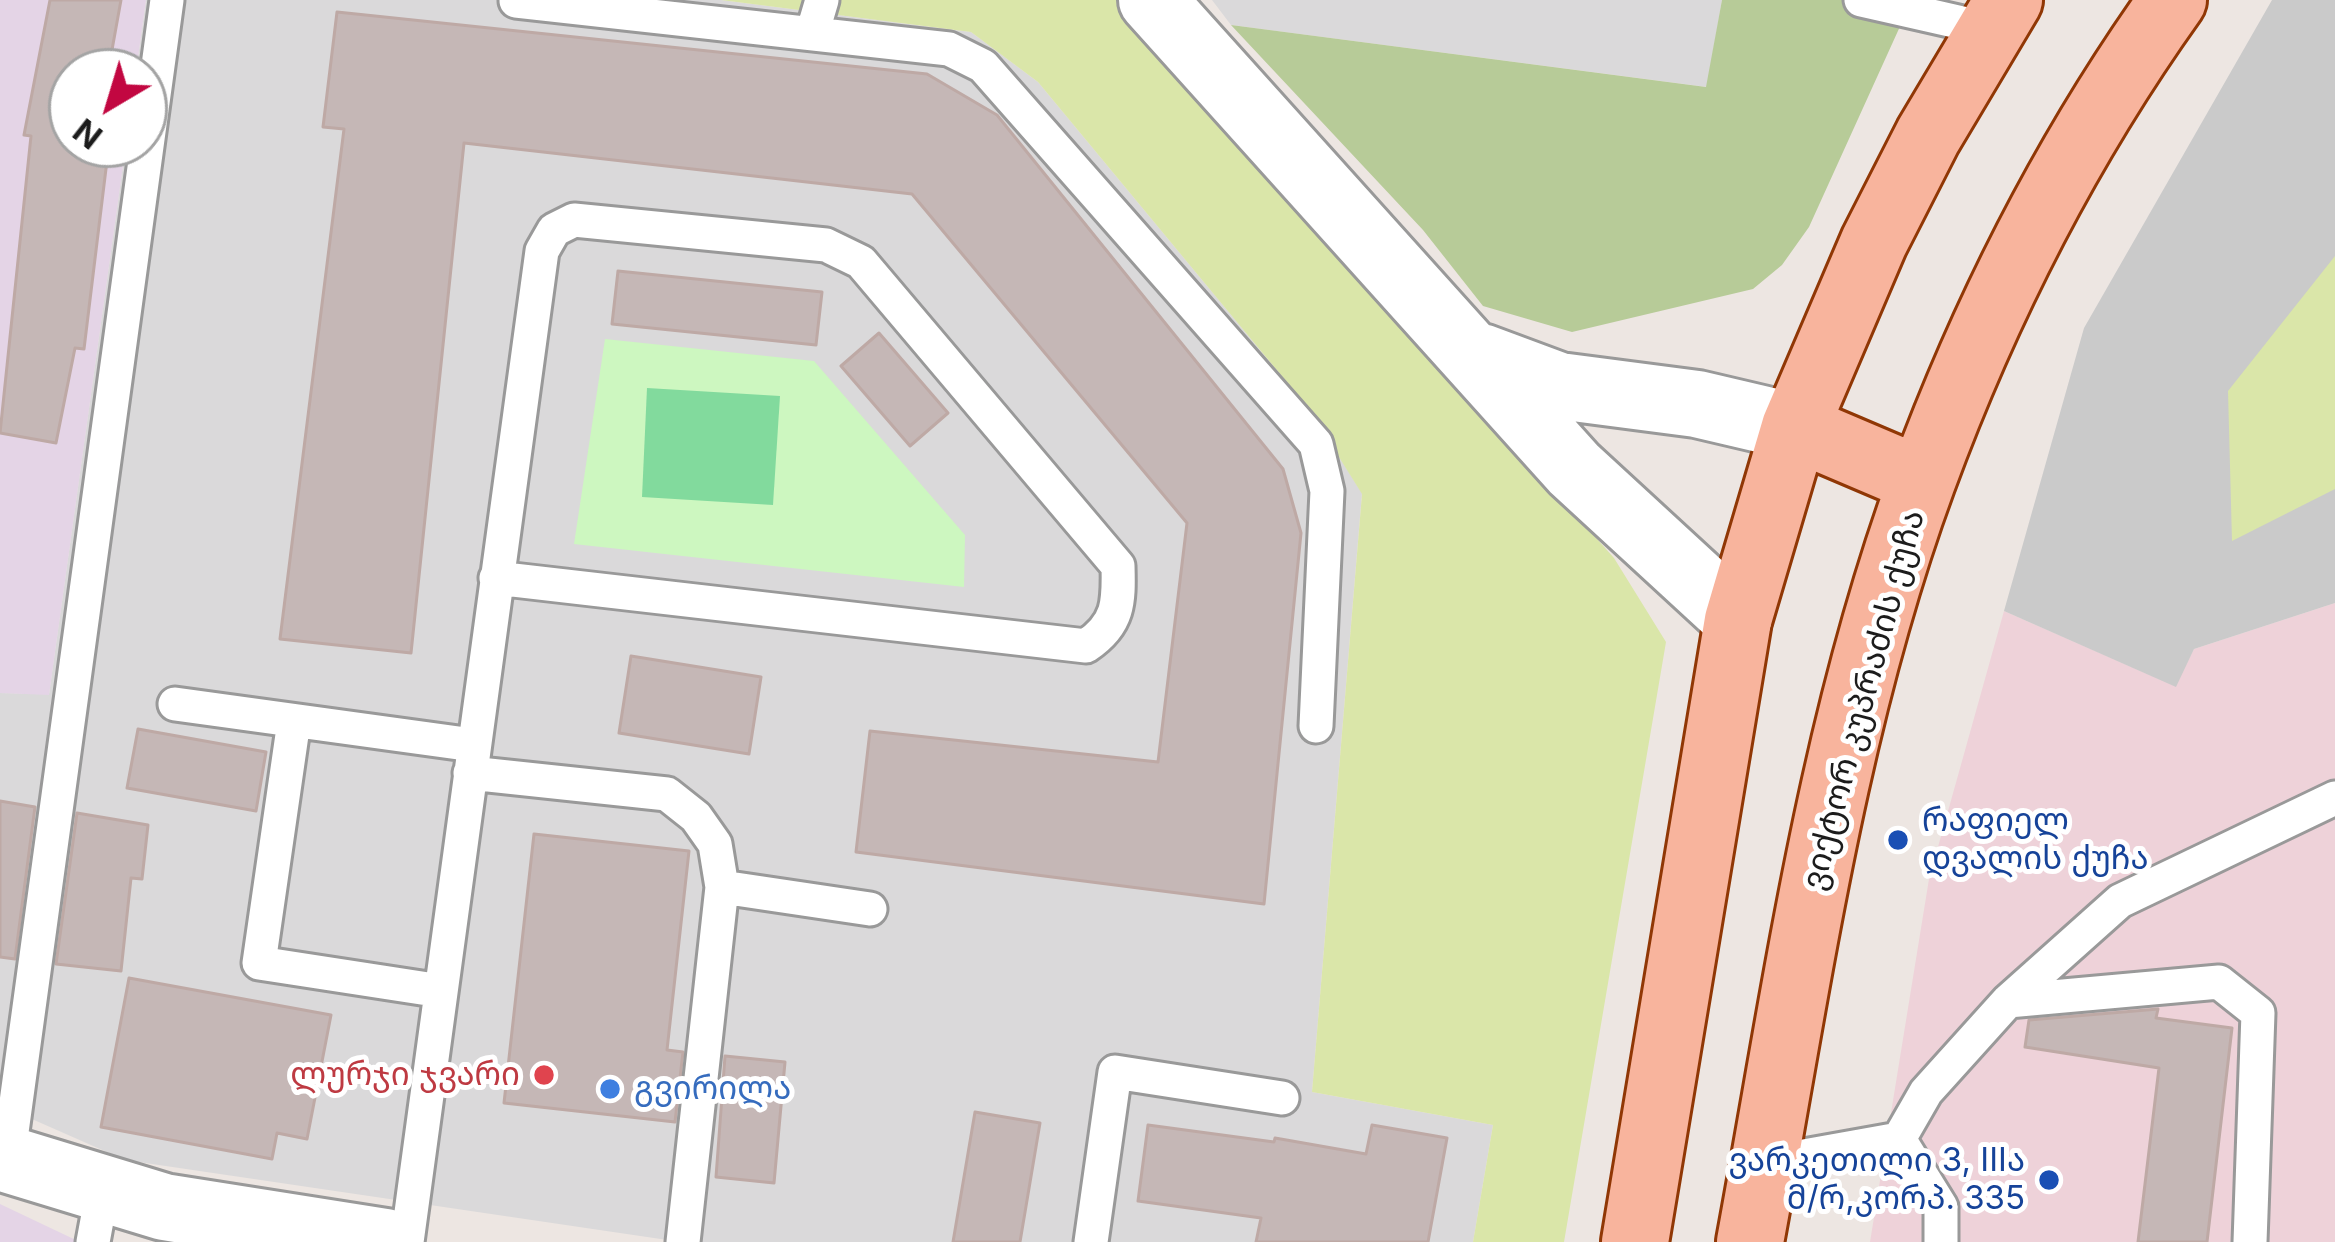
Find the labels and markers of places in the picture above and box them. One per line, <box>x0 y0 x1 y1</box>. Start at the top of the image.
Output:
place label: რაფიელ დვალის ქუჩა <box>1922 801 2149 879</box>
marker: რაფიელ დვალის ქუჩა <box>1885 827 1911 853</box>
place label: ლურჯი ჯვარი <box>290 1055 520 1095</box>
marker: ლურჯი ჯვარი <box>531 1062 557 1088</box>
place label: გვირილა <box>634 1069 791 1109</box>
marker: გვირილა <box>597 1076 623 1102</box>
place label: ვარკეთილი 3, IIIა მ/რ,კორპ. 335 <box>1729 1141 2025 1219</box>
marker: ვარკეთილი 3, IIIა მ/რ,კორპ. 335 <box>2036 1167 2062 1193</box>

